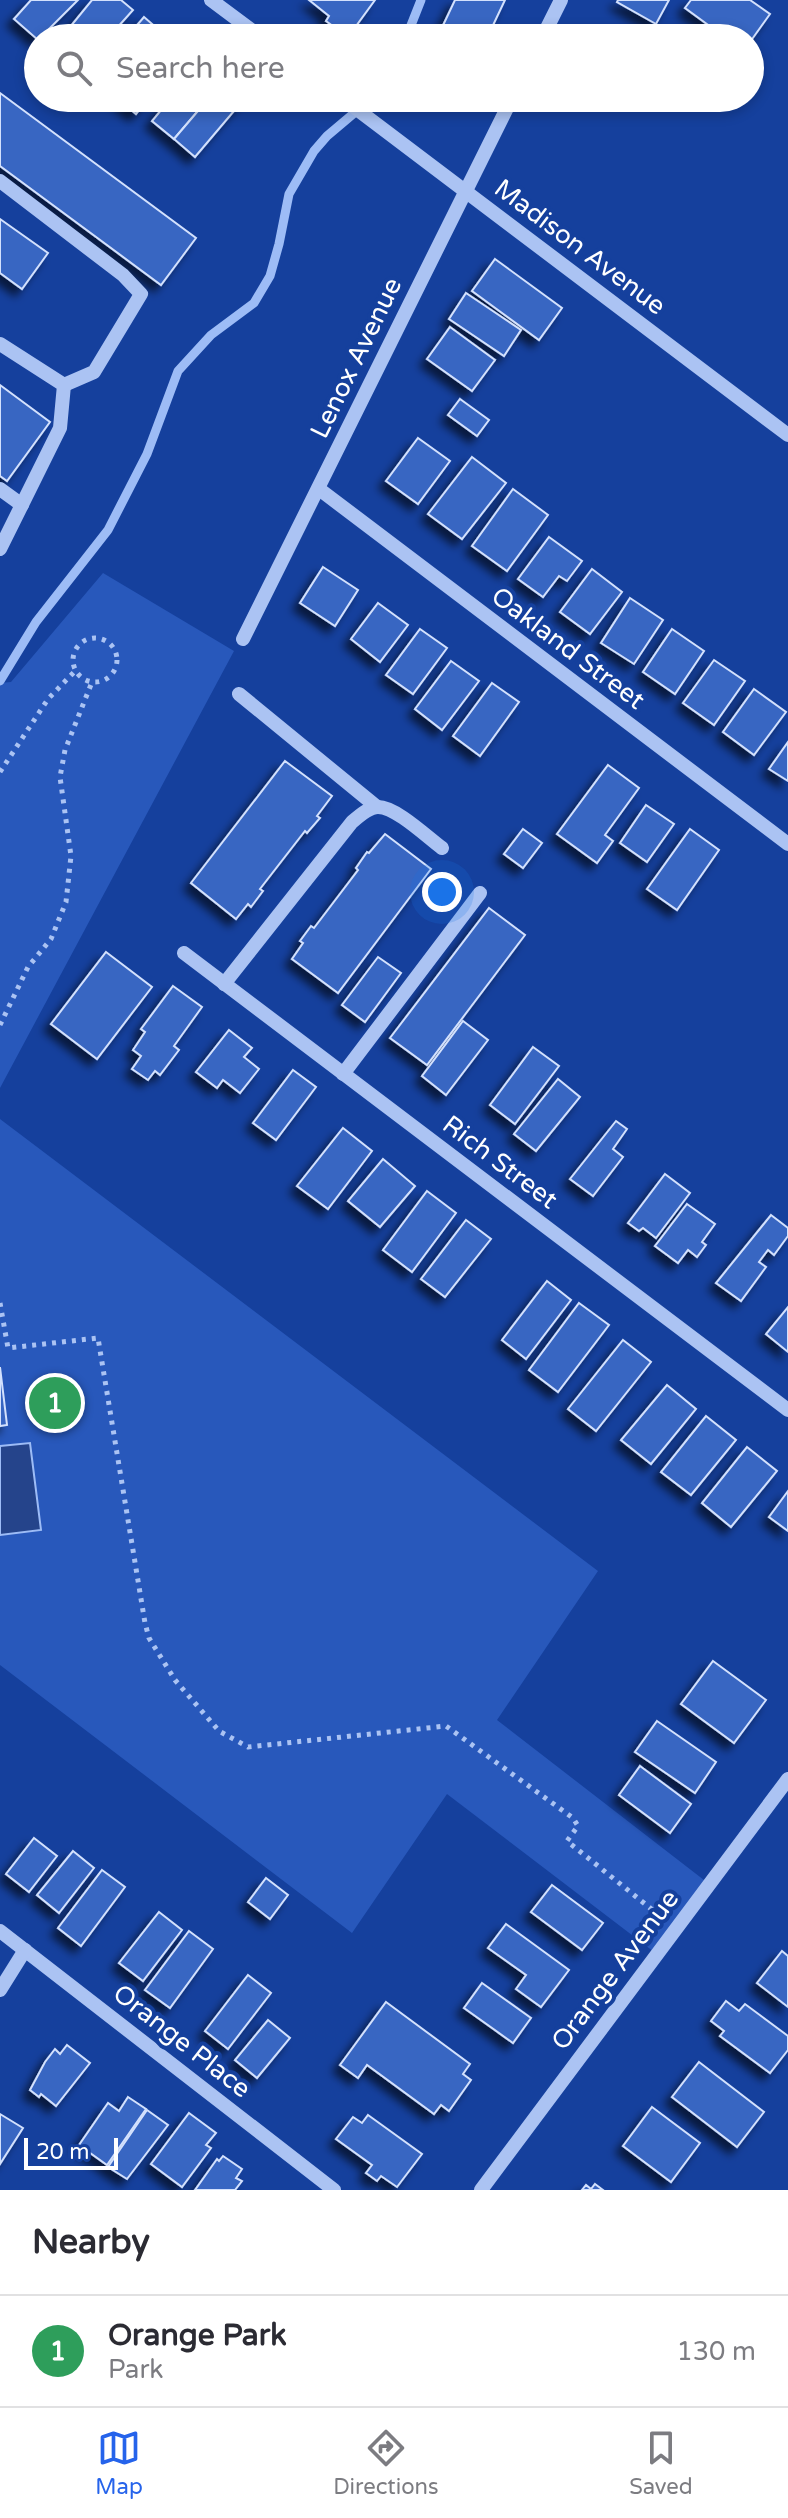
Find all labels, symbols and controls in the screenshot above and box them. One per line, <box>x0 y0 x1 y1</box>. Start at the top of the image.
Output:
search box <box>24 24 764 112</box>
icon: search <box>52 46 96 90</box>
text: Search here <box>116 50 285 87</box>
street label: Madison Avenue <box>488 172 672 322</box>
street label: Lenox Avenue <box>304 273 408 443</box>
street label: Oakland Street <box>485 580 651 716</box>
your location <box>422 872 462 912</box>
street label: Rich Street <box>436 1109 564 1215</box>
pin: 1 <box>29 1373 81 1433</box>
street label: Orange Avenue <box>545 1884 685 2056</box>
street label: Orange Place <box>107 1978 257 2104</box>
scale bar <box>24 2134 118 2170</box>
text: 20 m <box>36 2139 90 2165</box>
text: Nearby <box>32 2222 150 2263</box>
text: Orange Park <box>108 2317 287 2354</box>
text: 1 <box>50 2336 66 2367</box>
text: 130 m <box>676 2336 756 2367</box>
text: Park <box>108 2354 164 2385</box>
tab: Map <box>95 2426 143 2500</box>
tab: Directions <box>333 2426 439 2500</box>
tab: Saved <box>629 2426 693 2500</box>

